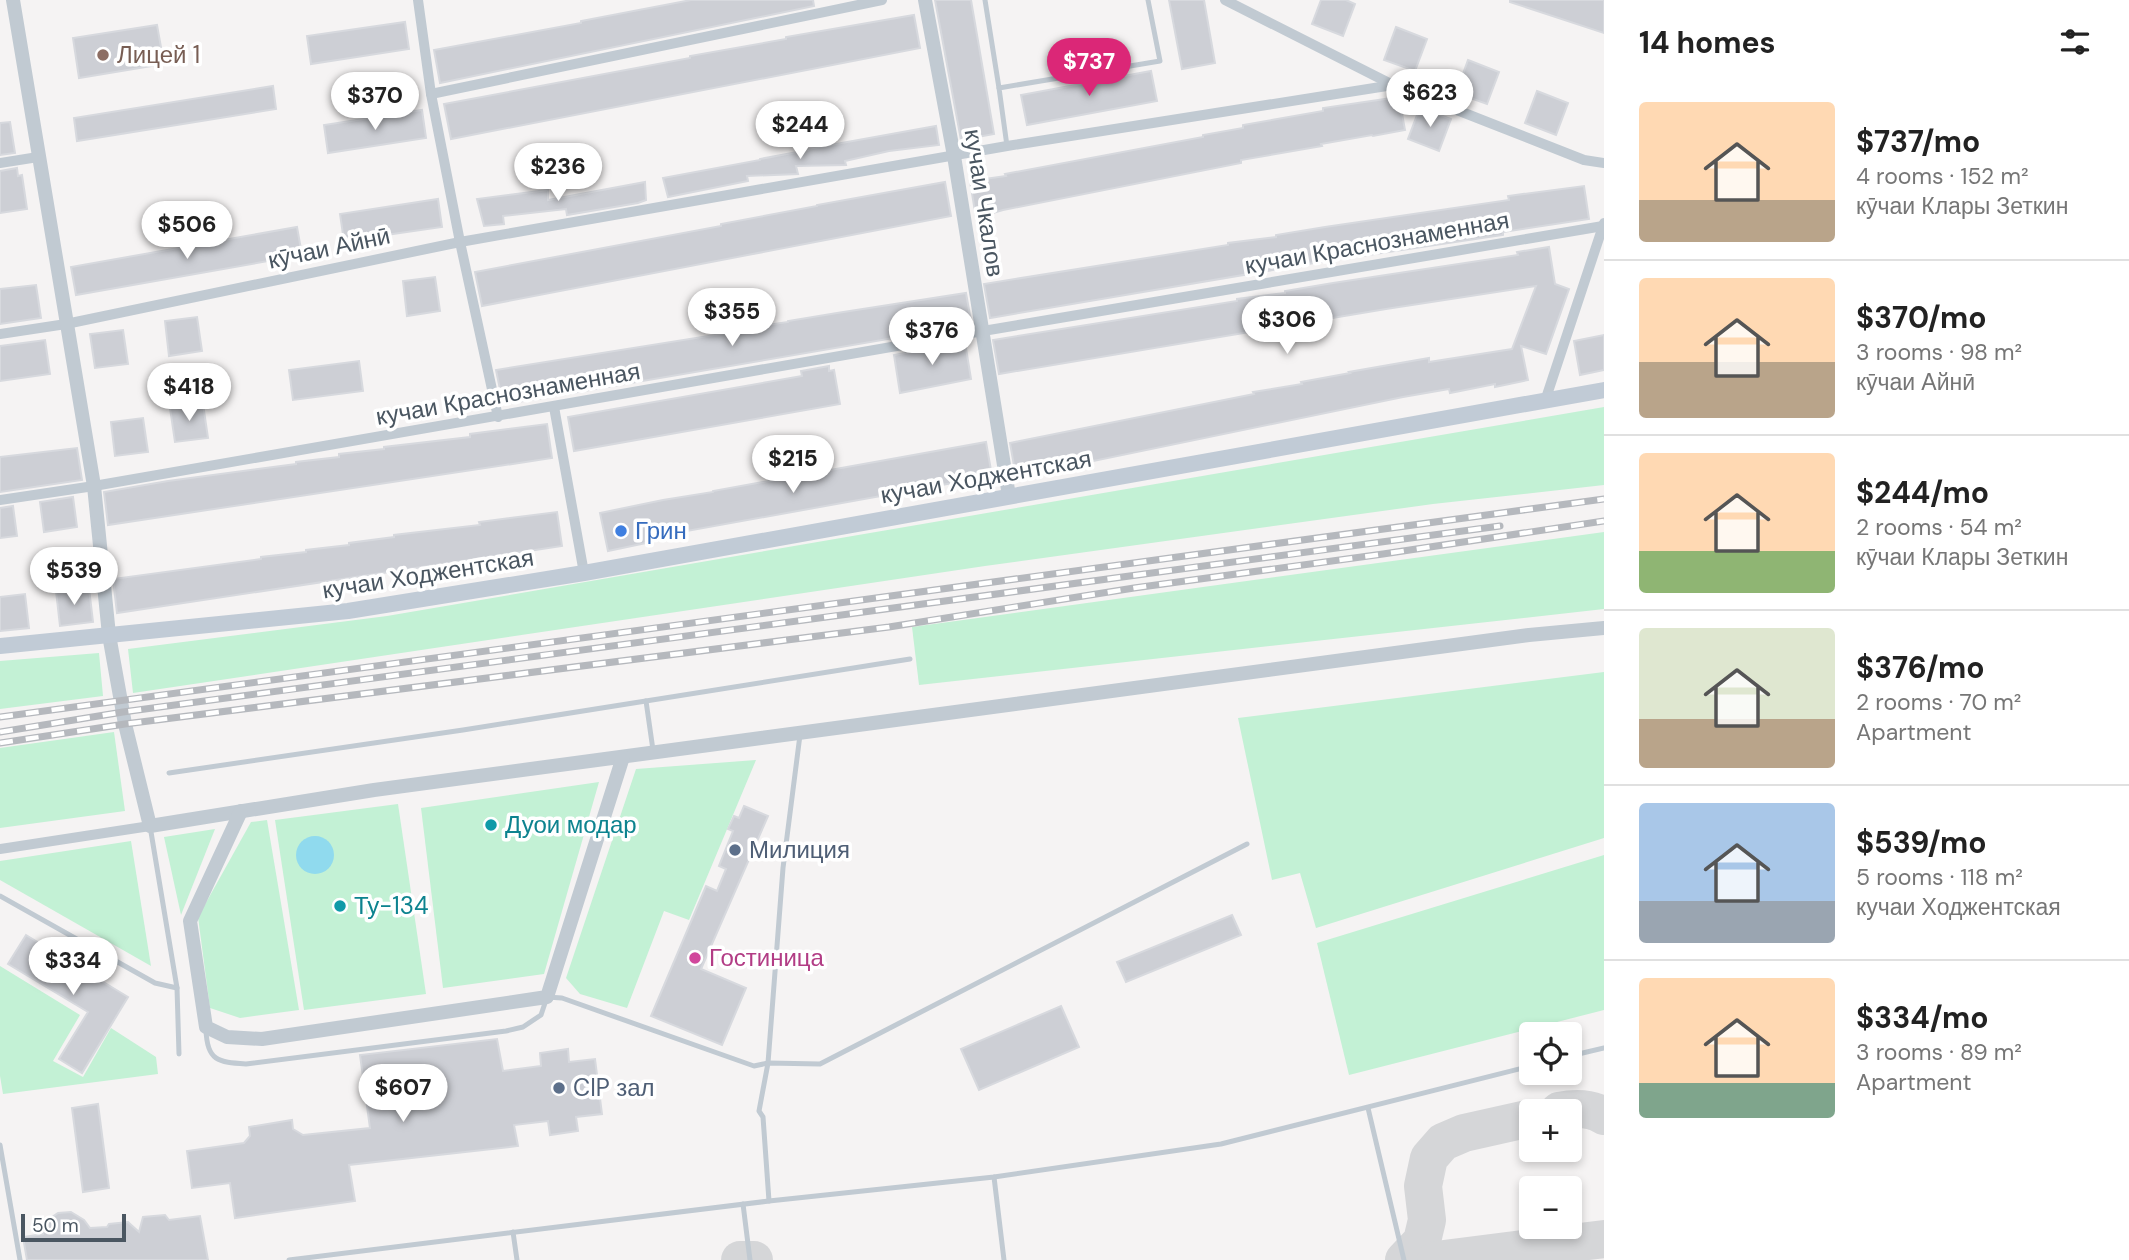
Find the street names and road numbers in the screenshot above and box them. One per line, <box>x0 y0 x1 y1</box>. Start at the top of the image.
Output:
street label: кучаи Чкалов <box>958 127 1011 279</box>
street label: кучаи Краснознаменная <box>1242 204 1511 281</box>
street label: кӯчаи Айнӣ <box>265 219 393 276</box>
street label: кучаи Краснознаменная <box>373 355 642 432</box>
street label: кучаи Ходжентская <box>878 443 1094 510</box>
street label: кучаи Ходжентская <box>320 541 536 606</box>

